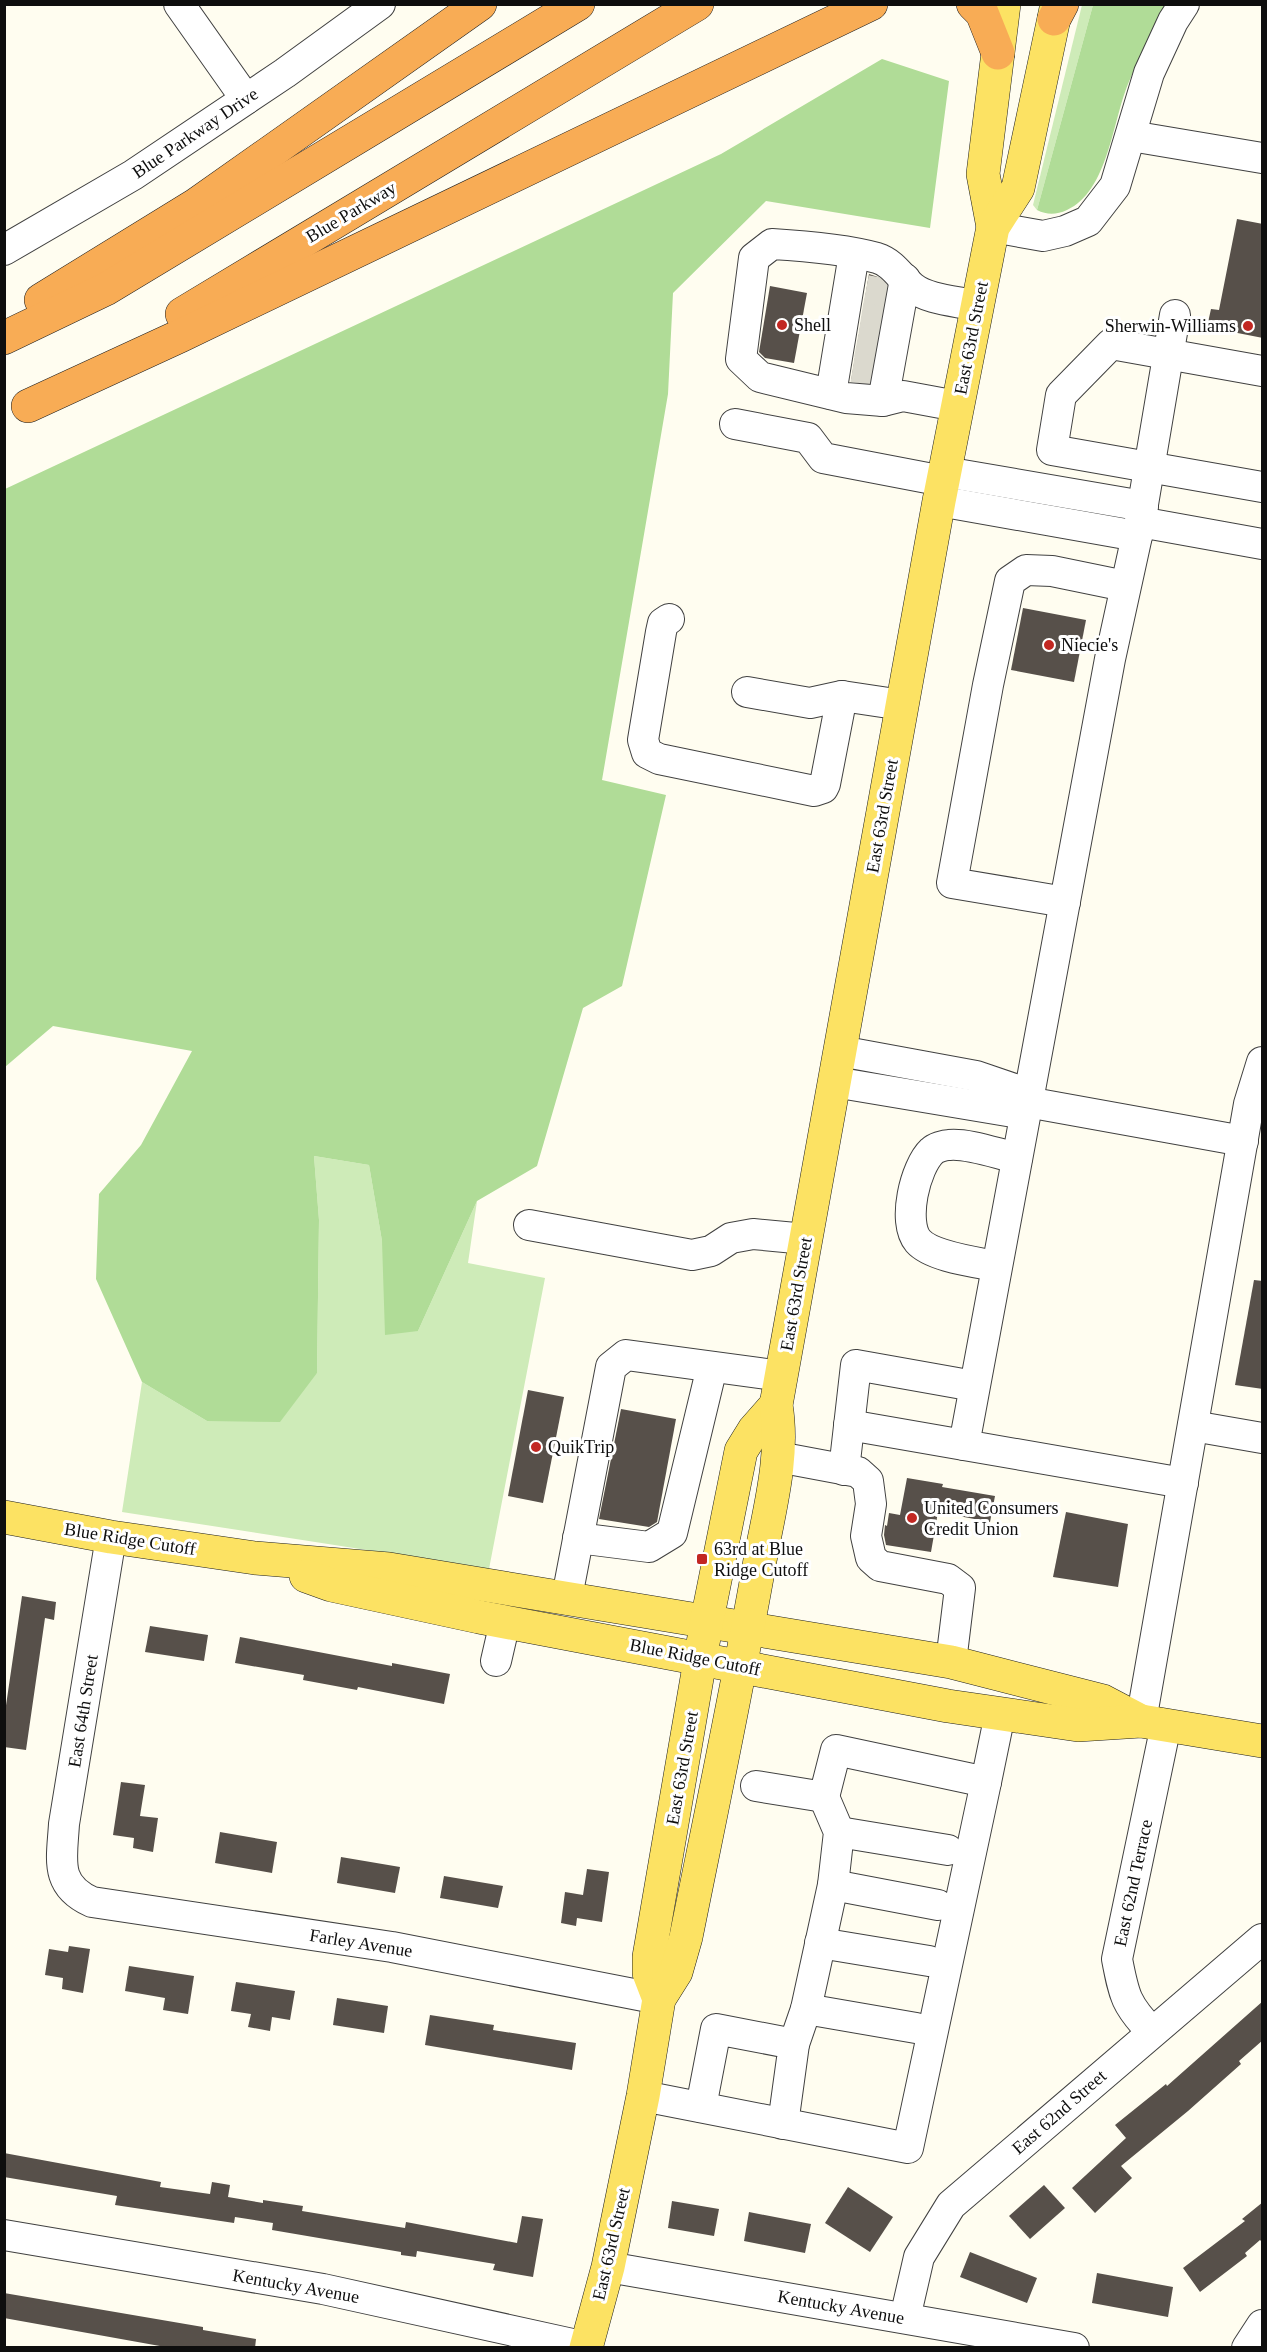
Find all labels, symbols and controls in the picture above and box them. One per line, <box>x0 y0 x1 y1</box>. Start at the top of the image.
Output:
street label: Blue Parkway Drive <box>128 84 262 182</box>
street label: Blue Parkway <box>302 177 400 247</box>
street label: East 63rd Street <box>950 280 992 396</box>
place label: Shell <box>794 315 831 335</box>
place label: Sherwin-Williams <box>1105 316 1236 336</box>
marker: Shell <box>775 318 789 332</box>
marker: Sherwin-Williams <box>1241 319 1255 333</box>
place label: Niecie's <box>1061 635 1118 655</box>
marker: Niecie's <box>1042 638 1056 652</box>
street label: East 63rd Street <box>862 758 902 874</box>
street label: East 63rd Street <box>776 1236 816 1352</box>
place label: QuikTrip <box>548 1437 614 1457</box>
marker: QuikTrip <box>529 1440 543 1454</box>
place label: United Consumers Credit Union <box>924 1498 1059 1539</box>
marker: United Consumers Credit Union <box>905 1511 919 1525</box>
street label: Blue Ridge Cutoff <box>63 1519 197 1559</box>
place label: 63rd at Blue Ridge Cutoff <box>714 1539 808 1580</box>
marker: 63rd at Blue Ridge Cutoff <box>695 1552 709 1566</box>
street label: Blue Ridge Cutoff <box>628 1635 762 1679</box>
street label: East 64th Street <box>64 1653 102 1769</box>
street label: East 63rd Street <box>662 1710 702 1826</box>
street label: East 62nd Terrace <box>1110 1818 1156 1948</box>
street label: Farley Avenue <box>308 1925 414 1961</box>
street label: East 62nd Street <box>1008 2066 1110 2158</box>
street label: East 63rd Street <box>588 2186 634 2302</box>
street label: Kentucky Avenue <box>231 2265 361 2307</box>
street label: Kentucky Avenue <box>776 2286 906 2328</box>

